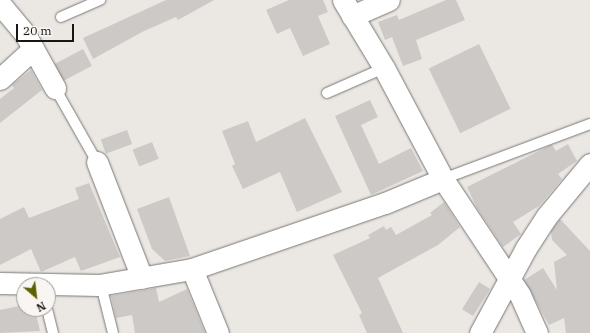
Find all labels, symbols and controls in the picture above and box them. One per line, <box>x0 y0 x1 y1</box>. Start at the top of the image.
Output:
scale bar <box>18 16 76 42</box>
text: 20 m <box>23 23 52 38</box>
north arrow <box>16 277 56 317</box>
text: N <box>34 298 48 315</box>

